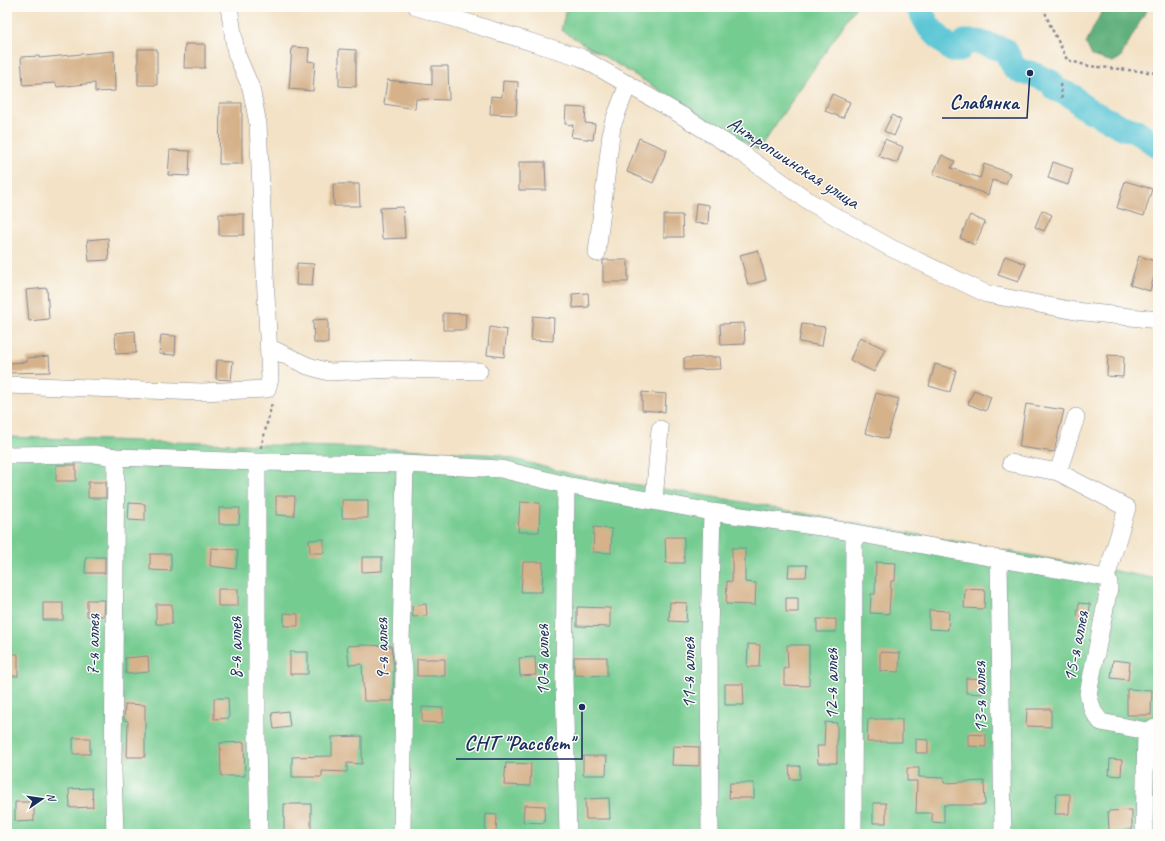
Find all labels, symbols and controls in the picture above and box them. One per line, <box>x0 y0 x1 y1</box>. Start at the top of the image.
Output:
callout: Славянка <box>942 85 1027 118</box>
text: Славянка <box>949 89 1020 115</box>
street label: Антропшинская улица <box>723 110 865 215</box>
street label: 15-я аллея <box>1056 608 1095 684</box>
street label: 7-я аллея <box>79 613 106 676</box>
street label: 8-я аллея <box>223 616 248 679</box>
street label: 9-я аллея <box>368 617 395 680</box>
street label: 10-я аллея <box>530 624 555 696</box>
street label: 11-я аллея <box>676 637 701 709</box>
street label: 12-я аллея <box>819 648 844 720</box>
street label: 13-я аллея <box>966 660 993 733</box>
callout: СНТ "Рассвет" <box>456 726 582 759</box>
text: СНТ "Рассвет" <box>464 730 579 756</box>
north arrow <box>22 779 62 819</box>
text: N <box>44 792 60 804</box>

